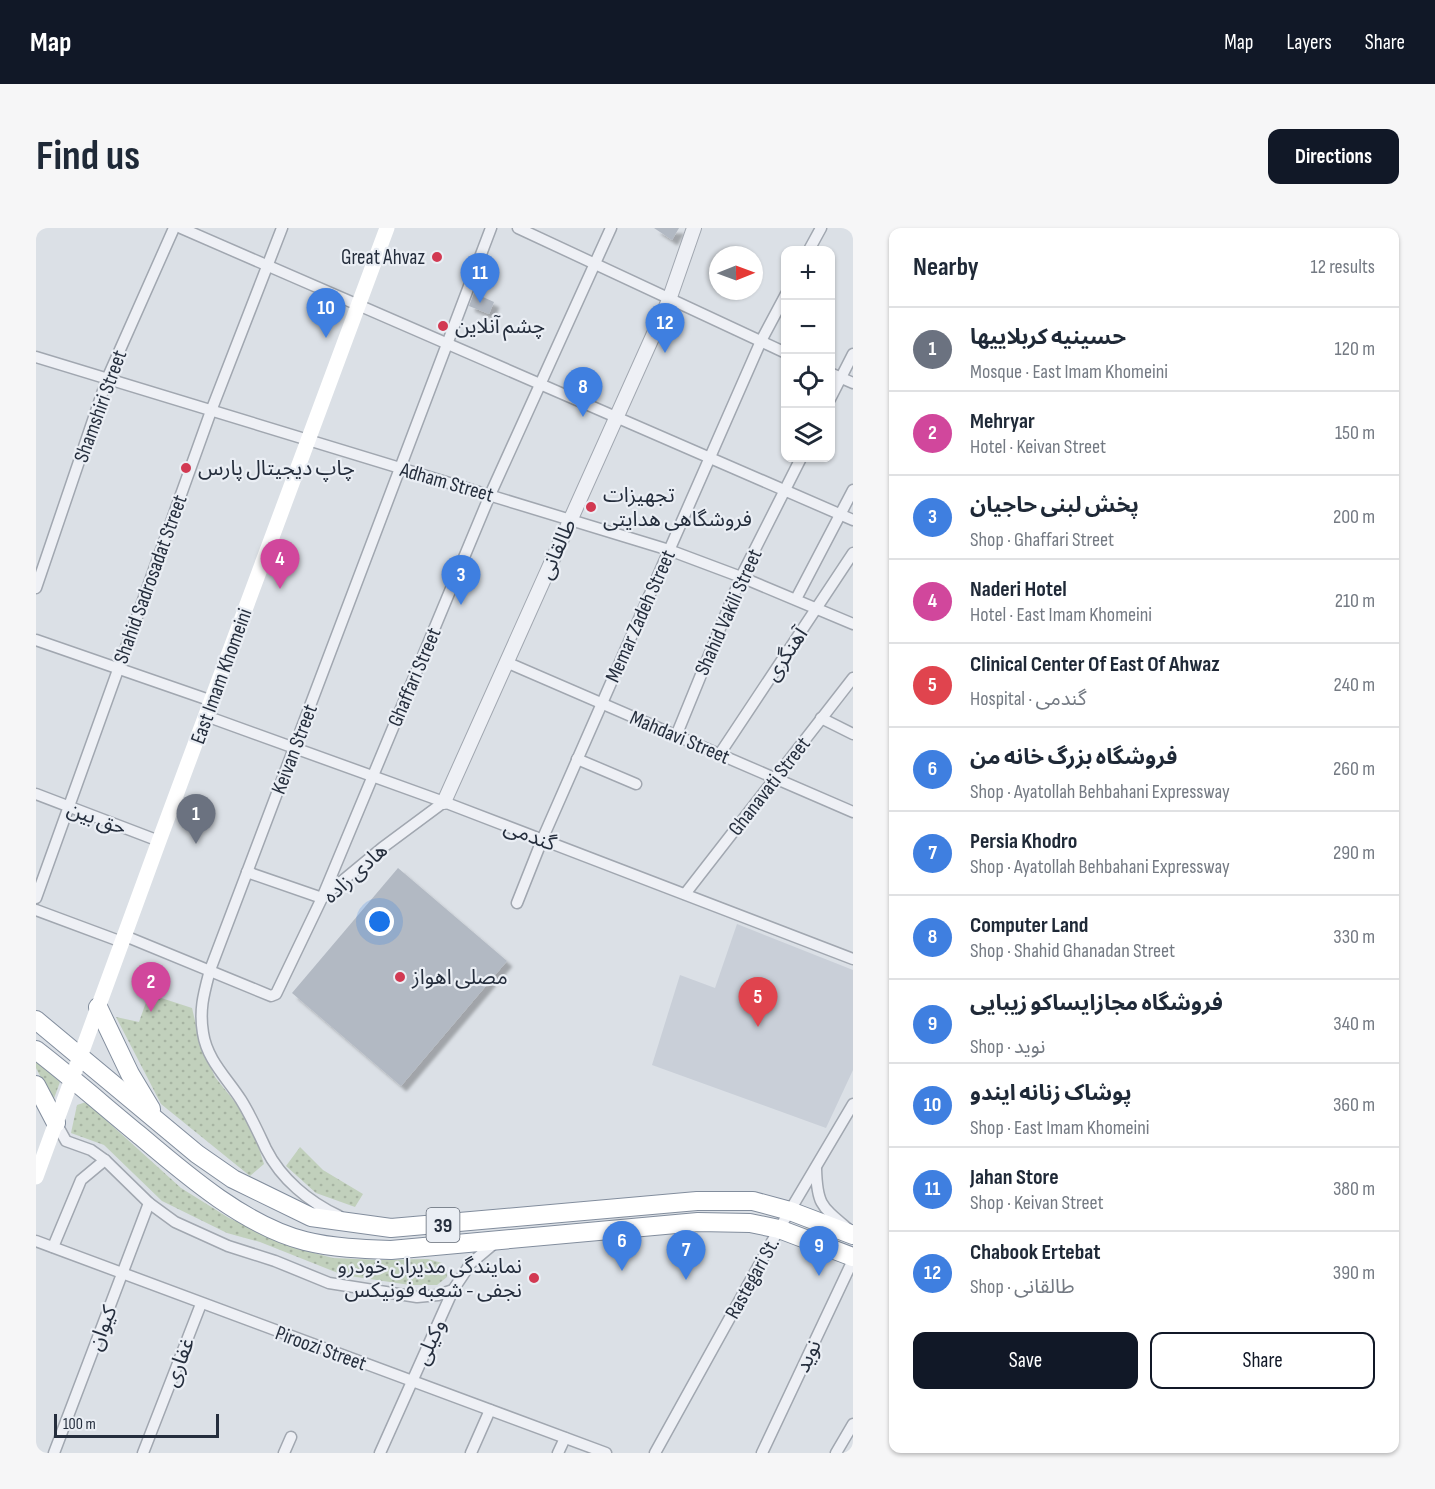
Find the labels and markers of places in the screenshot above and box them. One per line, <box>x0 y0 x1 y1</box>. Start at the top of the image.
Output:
place label: Great Ahvaz <box>341 245 425 270</box>
marker: Great Ahvaz <box>430 250 444 264</box>
pin: 11 <box>460 254 500 303</box>
pin: 10 <box>306 288 346 338</box>
pin: 12 <box>646 304 684 353</box>
place label: چشم آنلاین <box>455 314 545 341</box>
marker: چشم آنلاین <box>436 319 450 333</box>
pin: 8 <box>564 368 602 417</box>
place label: چاپ دیجیتال پارس <box>198 456 355 482</box>
marker: چاپ دیجیتال پارس <box>179 461 193 475</box>
place label: تجهیزات فروشگاهی هدایتی <box>603 483 752 532</box>
marker: تجهیزات فروشگاهی هدایتی <box>584 500 598 514</box>
pin: 4 <box>260 540 300 589</box>
pin: 3 <box>442 556 480 605</box>
pin: 1 <box>176 794 216 844</box>
pin: 2 <box>132 962 170 1012</box>
place label: مصلی اهواز <box>411 965 508 990</box>
marker: مصلی اهواز <box>393 970 407 984</box>
pin: 5 <box>738 978 778 1027</box>
pin: 6 <box>602 1222 642 1271</box>
pin: 9 <box>800 1226 838 1276</box>
pin: 7 <box>666 1230 706 1280</box>
place label: نمایندگی مدیران خودرو نجفی - شعبه فونیکس <box>338 1254 522 1303</box>
marker: نمایندگی مدیران خودرو نجفی - شعبه فونیکس <box>527 1271 541 1285</box>

